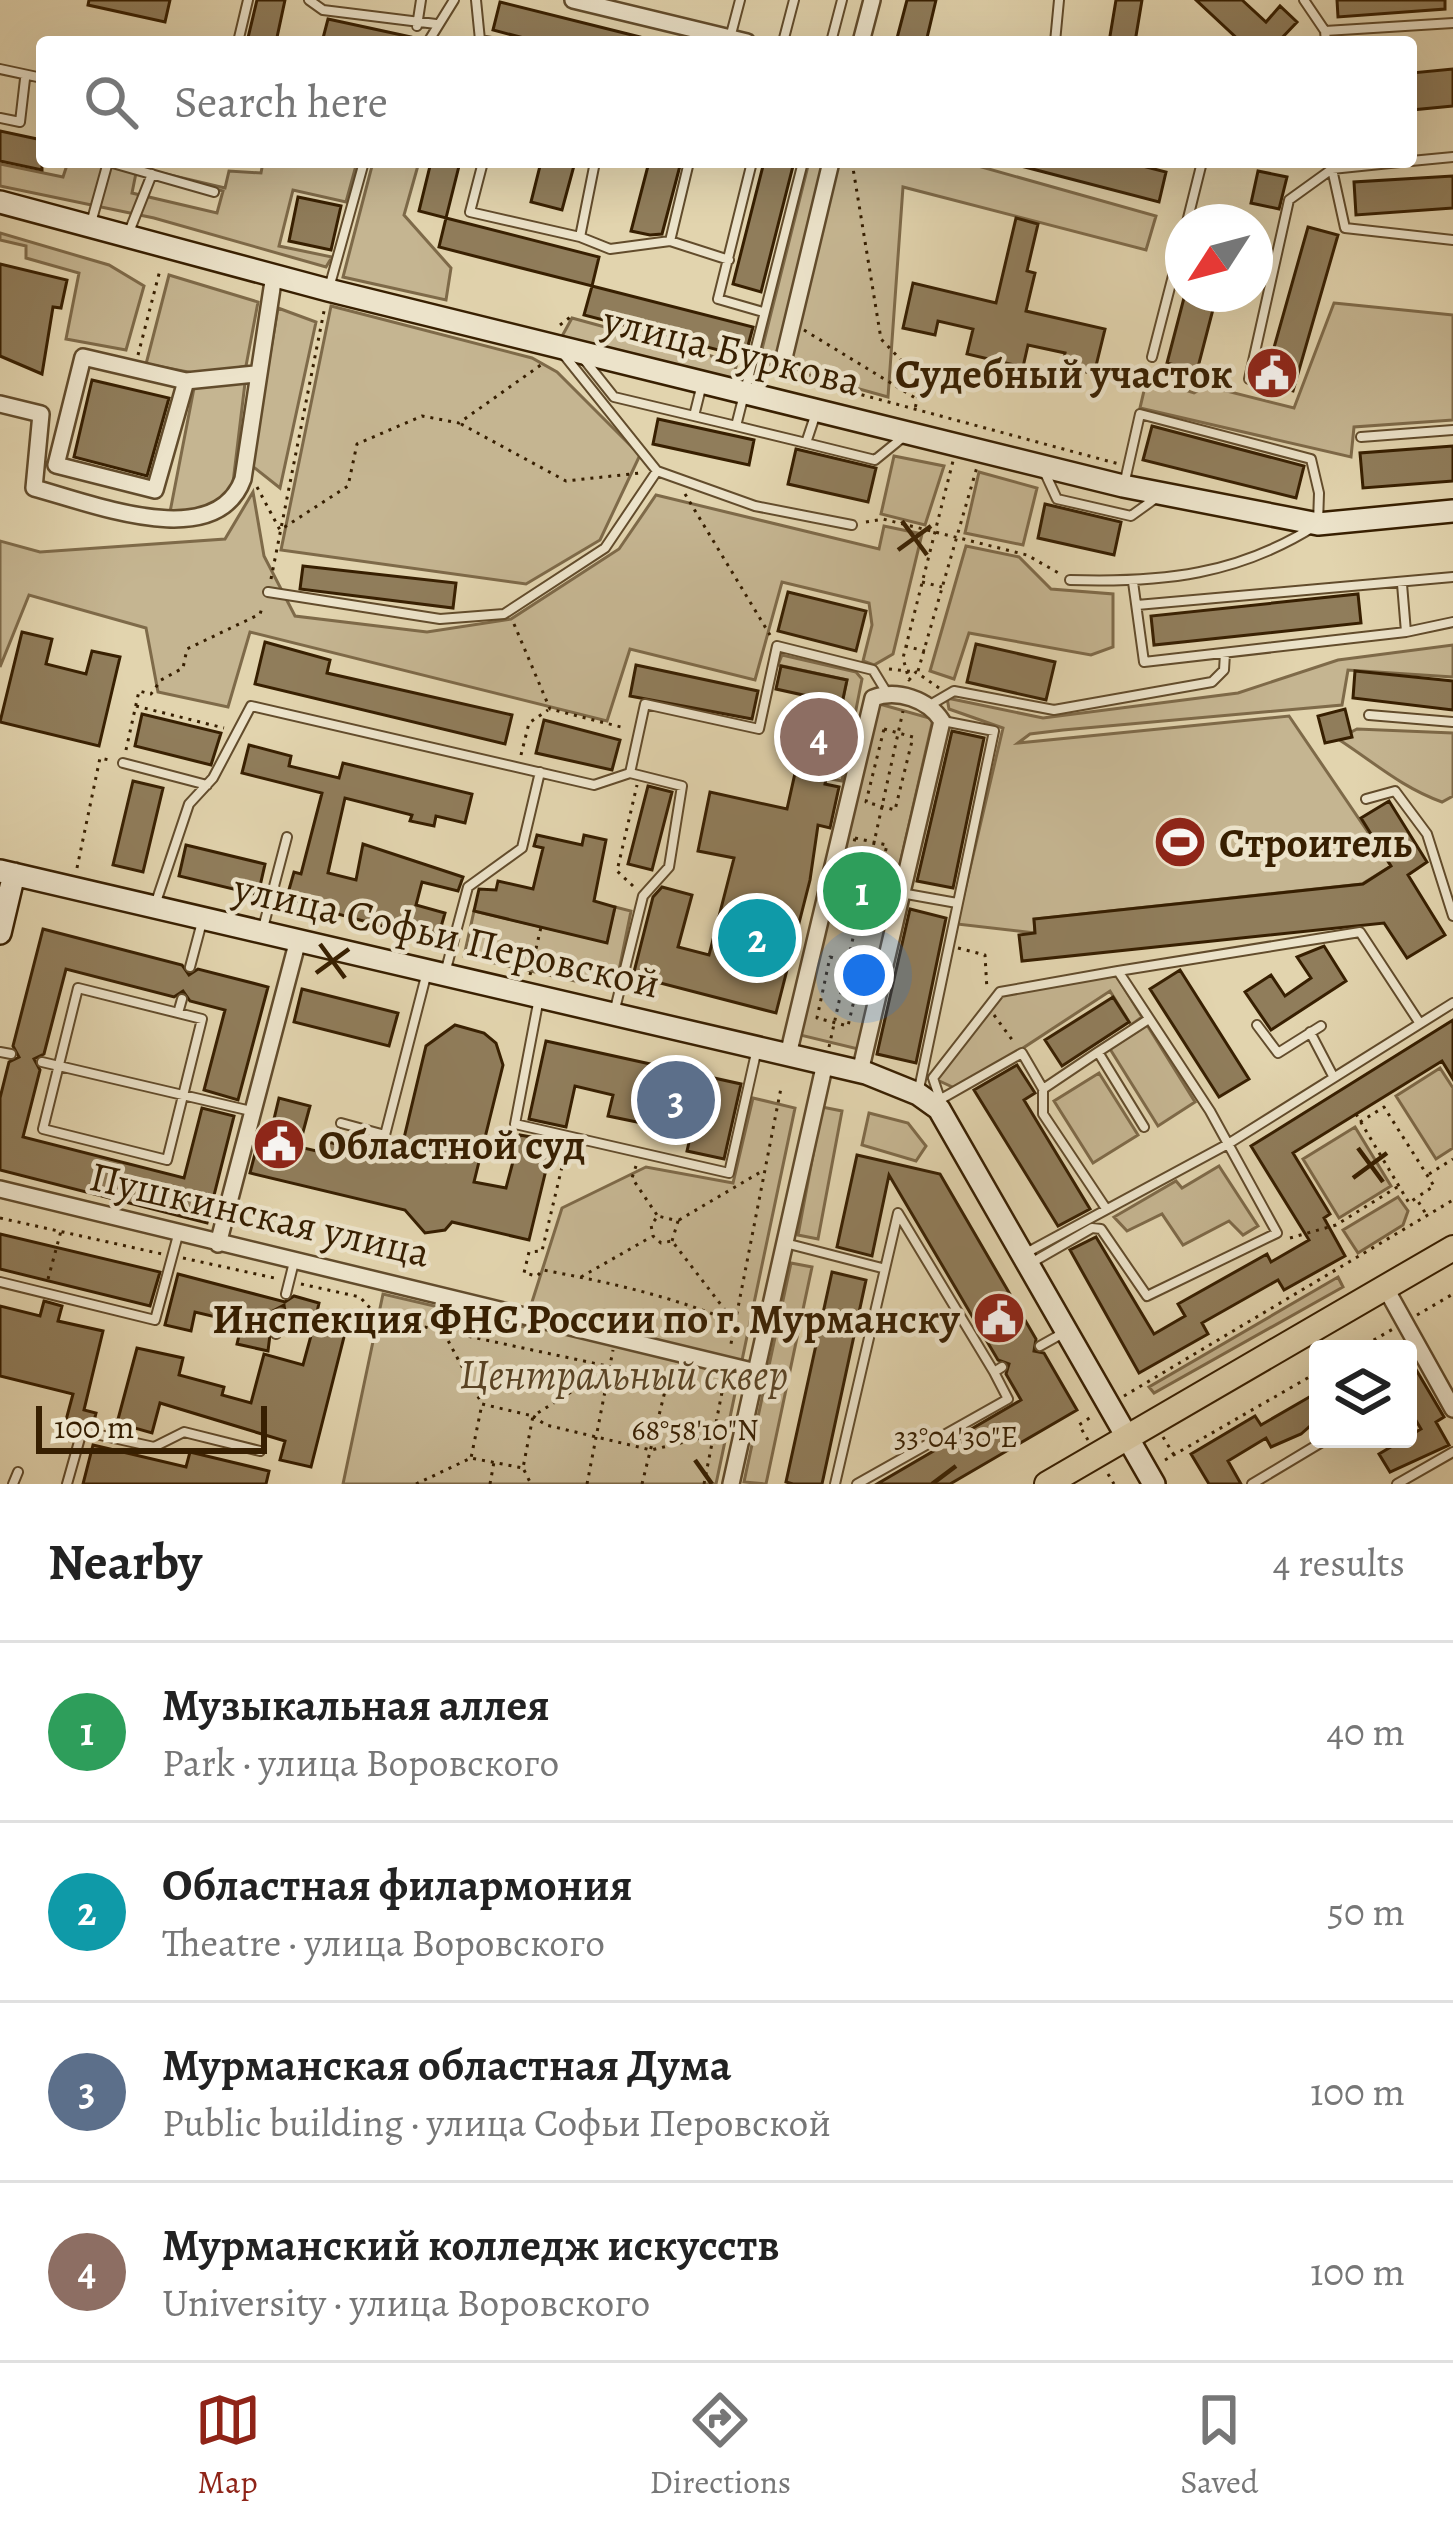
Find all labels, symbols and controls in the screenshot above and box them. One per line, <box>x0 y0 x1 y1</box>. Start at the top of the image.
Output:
search box <box>36 36 1417 168</box>
icon: search <box>78 69 144 135</box>
text: Search here <box>174 71 388 133</box>
north arrow <box>1165 204 1273 312</box>
street label: улица Буркова <box>596 290 867 410</box>
place label: Судебный участок <box>895 345 1233 402</box>
public building icon: Судебный участок <box>1244 345 1300 401</box>
pin: 4 <box>780 692 858 782</box>
sports icon: Строитель <box>1152 814 1208 870</box>
place label: Строитель <box>1219 814 1412 871</box>
pin: 1 <box>823 846 901 936</box>
street label: улица Софьи Перовской <box>227 858 666 1012</box>
pin: 2 <box>718 893 796 983</box>
your location <box>834 945 894 1005</box>
pin: 3 <box>637 1055 715 1145</box>
public building icon: Областной суд <box>251 1116 307 1172</box>
place label: Областной суд <box>318 1116 585 1173</box>
street label: Пушкинская улица <box>84 1147 436 1281</box>
place label: Инспекция ФНС России по г. Мурманску <box>212 1290 961 1347</box>
public building icon: Инспекция ФНС России по г. Мурманску <box>971 1290 1027 1346</box>
map controls <box>1309 1340 1417 1448</box>
button: layers <box>1309 1340 1417 1448</box>
park label: Центральный сквер <box>460 1346 788 1403</box>
scale bar <box>36 1400 267 1453</box>
text: 100 m <box>54 1404 134 1449</box>
text: 68°58'10"N <box>632 1410 758 1450</box>
text: 33°04'30"E <box>894 1417 1018 1457</box>
text: Nearby <box>48 1527 202 1597</box>
text: 4 results <box>1273 1536 1405 1589</box>
text: Музыкальная аллея <box>162 1674 550 1736</box>
text: 1 <box>80 1705 94 1758</box>
text: 40 m <box>1326 1705 1405 1758</box>
text: Park · улица Воровского <box>162 1736 559 1789</box>
text: Областная филармония <box>162 1854 632 1916</box>
text: 2 <box>78 1885 96 1938</box>
text: 50 m <box>1327 1885 1405 1938</box>
text: Theatre · улица Воровского <box>162 1916 605 1969</box>
text: Мурманская областная Дума <box>162 2034 731 2096</box>
text: 3 <box>79 2065 95 2118</box>
text: 100 m <box>1310 2065 1405 2118</box>
text: Public building · улица Софьи Перовской <box>162 2096 831 2149</box>
text: Мурманский колледж искусств <box>162 2214 780 2276</box>
text: 4 <box>78 2245 96 2298</box>
text: 100 m <box>1310 2245 1405 2298</box>
text: University · улица Воровского <box>162 2276 650 2329</box>
tab: Map <box>195 2387 261 2504</box>
tab: Directions <box>650 2387 791 2504</box>
tab: Saved <box>1180 2387 1258 2504</box>

